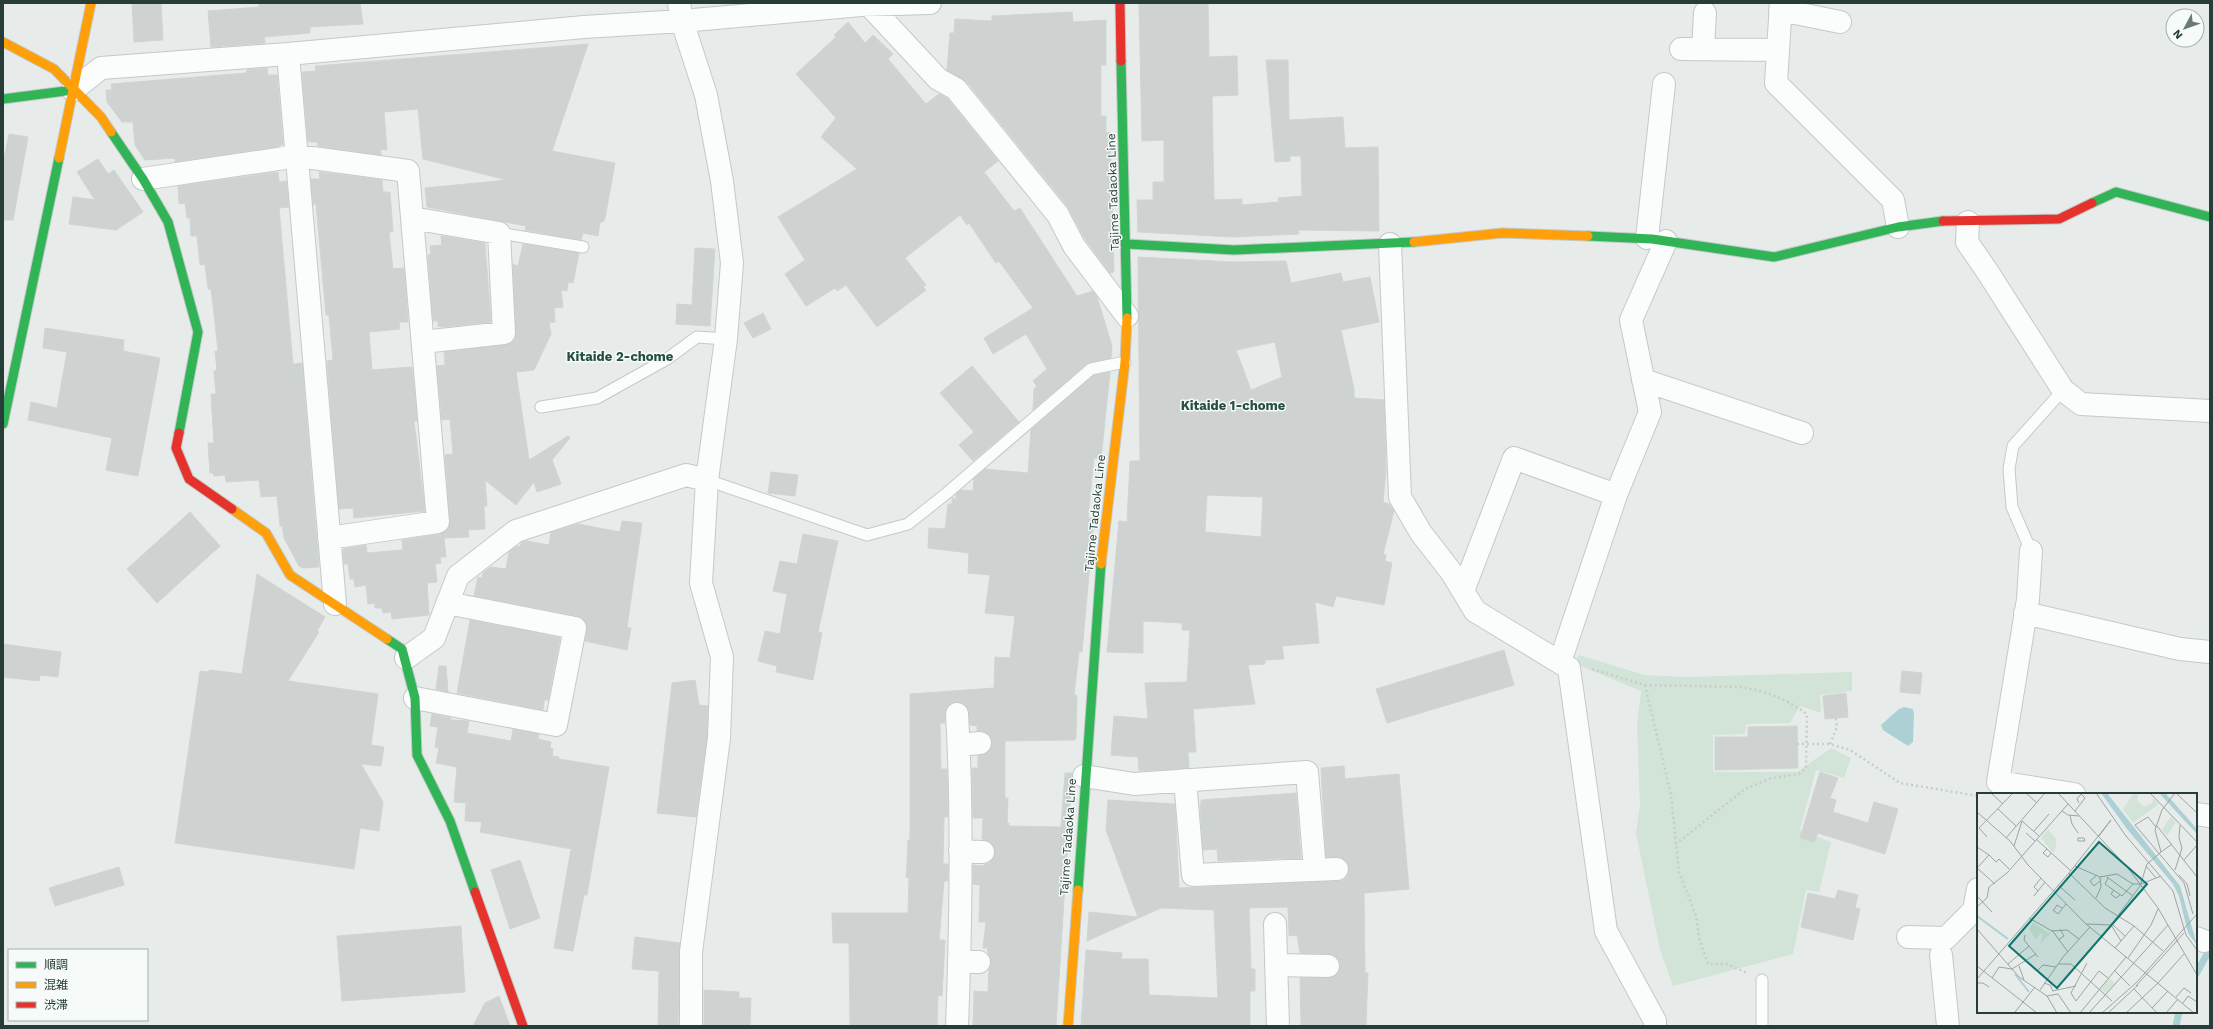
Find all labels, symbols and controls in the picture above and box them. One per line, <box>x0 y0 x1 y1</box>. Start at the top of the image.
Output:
north arrow <box>2165 8 2205 48</box>
text: N <box>2170 27 2185 42</box>
street label: Tajime Tadaoka Line <box>1104 133 1122 251</box>
district label: Kitaide 2-chome <box>567 349 674 364</box>
district label: Kitaide 1-chome <box>1181 398 1286 413</box>
street label: Tajime Tadaoka Line <box>1082 454 1108 572</box>
street label: Tajime Tadaoka Line <box>1057 778 1079 896</box>
inset map <box>1977 793 2197 1013</box>
legend <box>8 949 148 1021</box>
text: 順調 <box>44 958 68 972</box>
text: 混雑 <box>44 978 68 992</box>
text: 渋滞 <box>44 998 68 1012</box>

